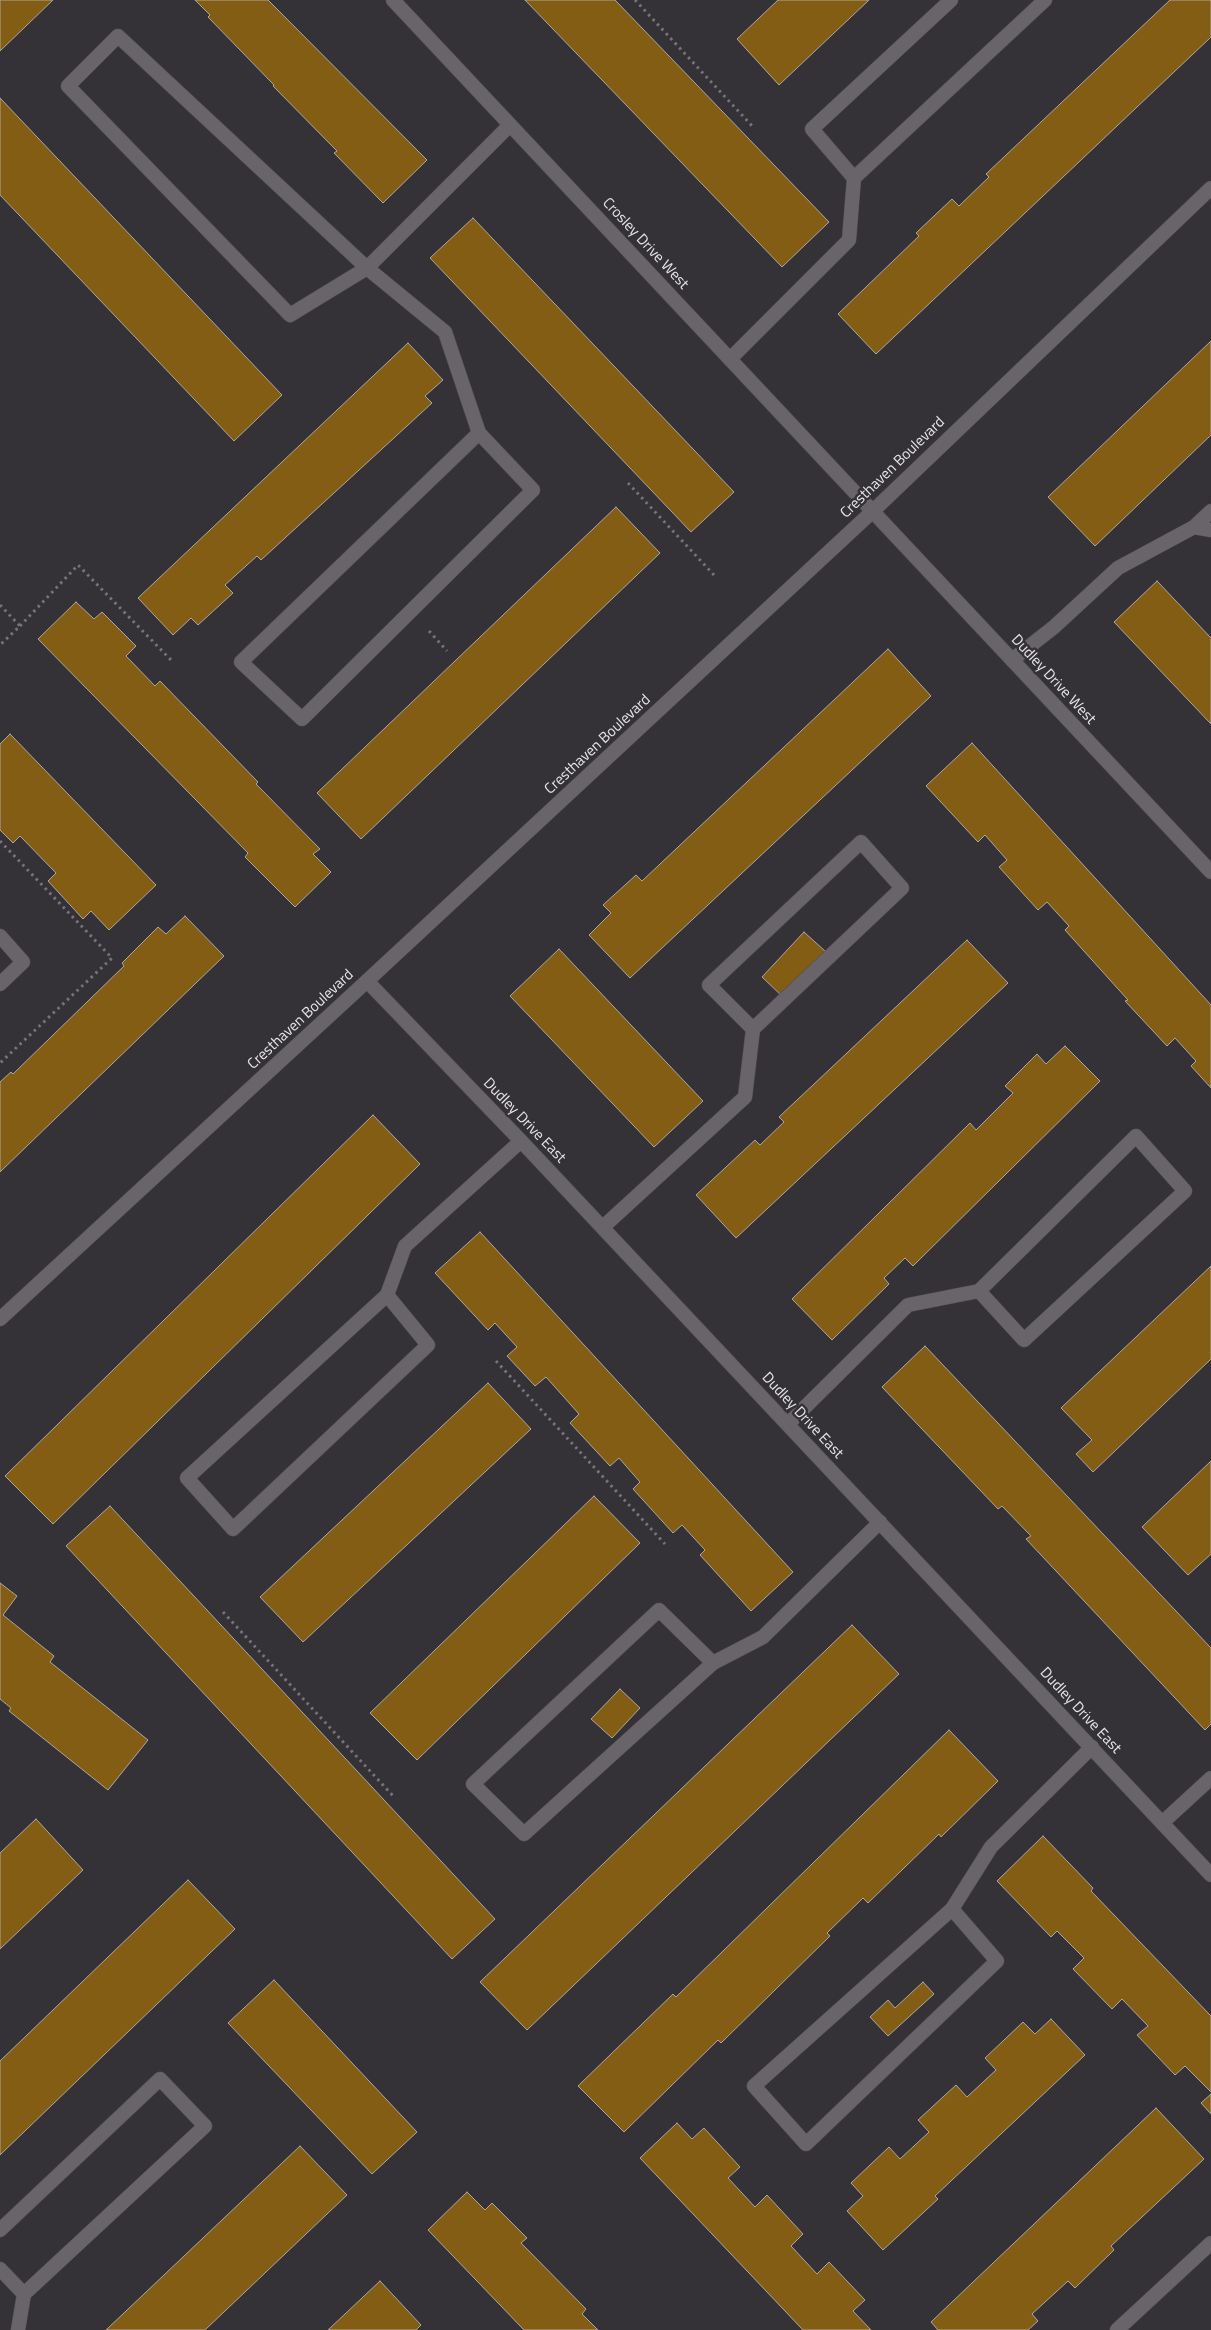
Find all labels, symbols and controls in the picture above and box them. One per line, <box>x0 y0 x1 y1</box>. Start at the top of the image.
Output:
street label: Crosley Drive West <box>598 195 692 293</box>
street label: Cresthaven Boulevard <box>837 414 949 522</box>
street label: Dudley Drive West <box>1007 631 1099 729</box>
street label: Cresthaven Boulevard <box>541 691 655 799</box>
street label: Cresthaven Boulevard <box>244 966 358 1074</box>
street label: Dudley Drive East <box>479 1075 569 1167</box>
street label: Dudley Drive East <box>758 1369 846 1463</box>
street label: Dudley Drive East <box>1036 1664 1124 1758</box>

